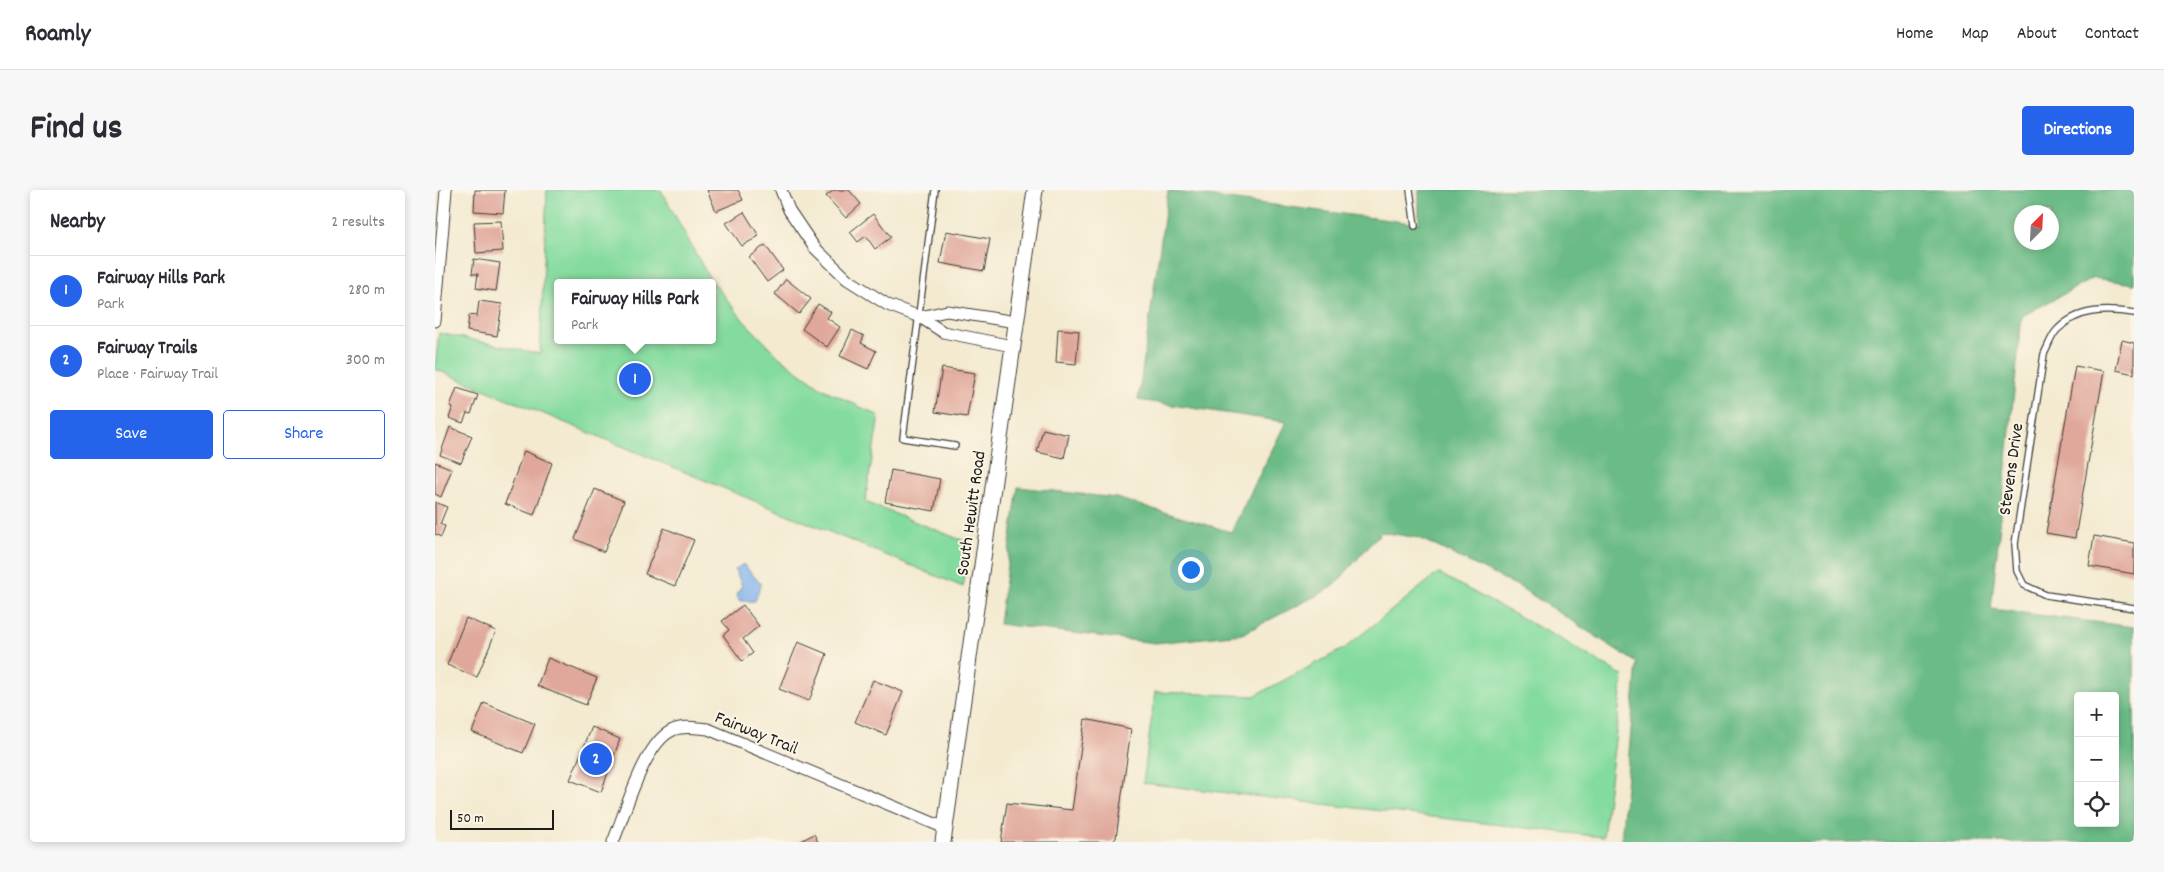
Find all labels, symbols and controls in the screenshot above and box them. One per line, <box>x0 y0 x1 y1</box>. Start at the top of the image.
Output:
text: Roamly <box>25 18 91 52</box>
text: Home <box>1896 22 1933 47</box>
text: Map <box>1961 22 1989 47</box>
text: About <box>2017 22 2057 47</box>
text: Contact <box>2085 22 2139 47</box>
text: Find us <box>30 105 122 155</box>
button: Directions <box>2022 106 2134 155</box>
north arrow <box>2014 205 2059 250</box>
text: Nearby <box>50 208 105 238</box>
text: 2 results <box>331 211 385 234</box>
text: Fairway Hills Park <box>97 266 225 293</box>
text: 1 <box>64 279 68 302</box>
text: 280 m <box>348 279 385 302</box>
popup <box>554 279 716 344</box>
text: Fairway Hills Park <box>571 287 699 314</box>
text: Park <box>97 293 124 316</box>
text: Park <box>571 314 598 337</box>
text: Fairway Trails <box>97 336 198 363</box>
text: 2 <box>63 349 70 372</box>
text: 300 m <box>346 349 385 372</box>
pin: 1 <box>619 360 651 398</box>
text: Place · Fairway Trail <box>97 363 218 386</box>
button: Save <box>50 410 213 459</box>
button: Share <box>223 410 385 459</box>
street label: Stevens Drive <box>1994 422 2031 517</box>
street label: South Hewitt Road <box>951 449 994 577</box>
your location <box>1178 557 1204 583</box>
map controls <box>2074 692 2119 827</box>
button: + <box>2074 692 2119 737</box>
street label: Fairway Trail <box>711 706 802 763</box>
button: − <box>2074 737 2119 782</box>
pin: 2 <box>580 740 612 778</box>
button: locate <box>2074 782 2119 827</box>
scale bar <box>450 807 554 830</box>
text: 50 m <box>457 809 484 829</box>

